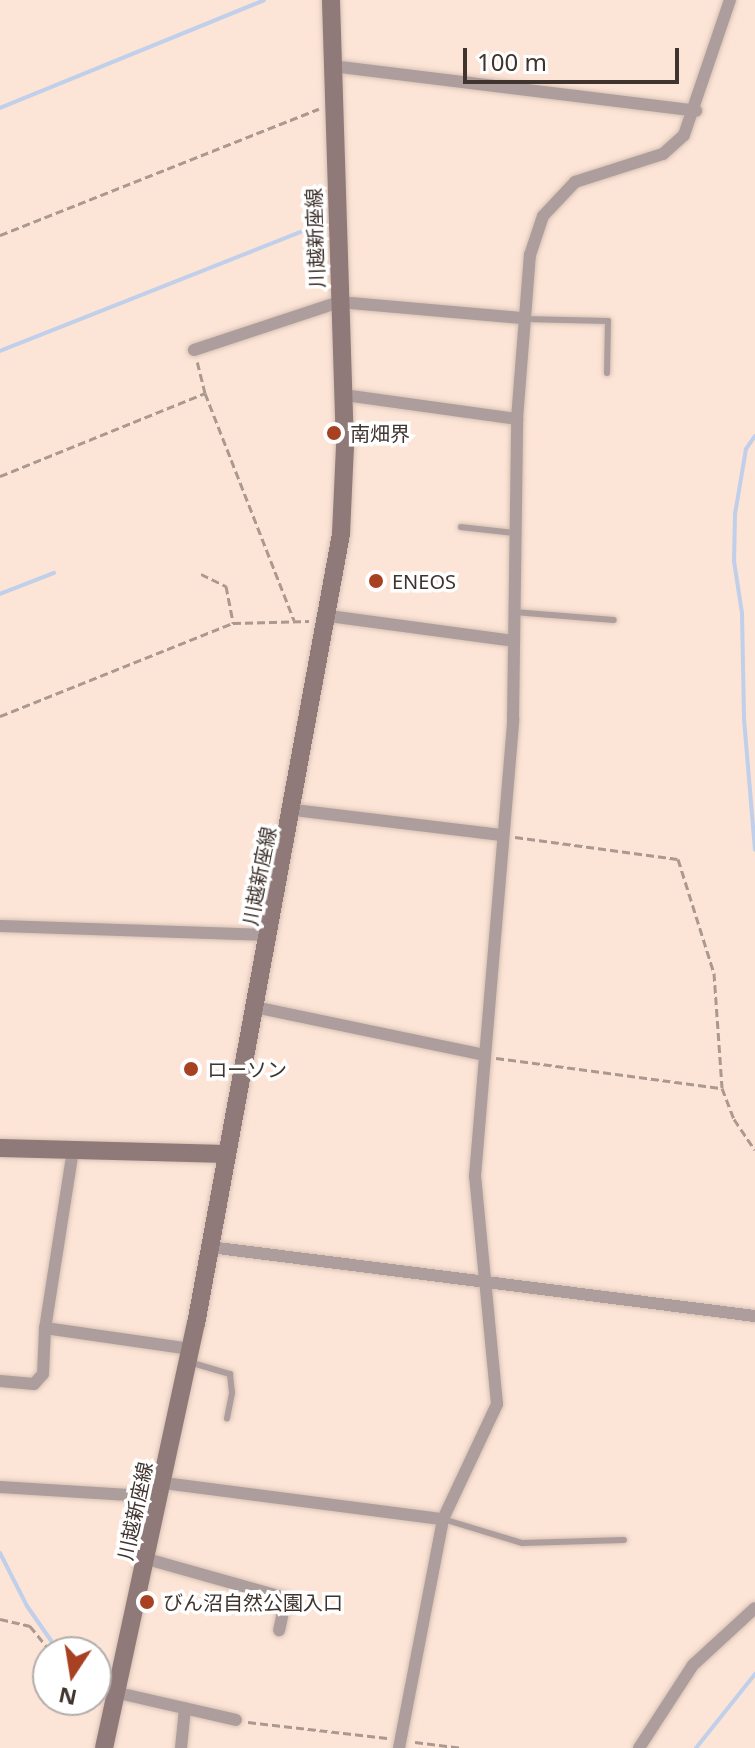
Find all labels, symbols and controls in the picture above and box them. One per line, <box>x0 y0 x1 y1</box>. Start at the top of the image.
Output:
scale bar <box>467 32 683 82</box>
text: 100 m <box>477 45 547 78</box>
street label: 川越新座線 <box>301 188 329 288</box>
place label: 南畑界 <box>350 421 410 445</box>
marker: 南畑界 <box>325 424 343 442</box>
place label: ENEOS <box>392 569 456 593</box>
marker: ENEOS <box>367 572 385 590</box>
street label: 川越新座線 <box>238 825 280 927</box>
place label: ローソン <box>207 1057 287 1081</box>
marker: ローソン <box>182 1060 200 1078</box>
street label: 川越新座線 <box>113 1460 157 1562</box>
place label: びん沼自然公園入口 <box>163 1590 343 1614</box>
marker: びん沼自然公園入口 <box>138 1593 156 1611</box>
north arrow <box>32 1636 112 1716</box>
text: N <box>56 1681 79 1714</box>

